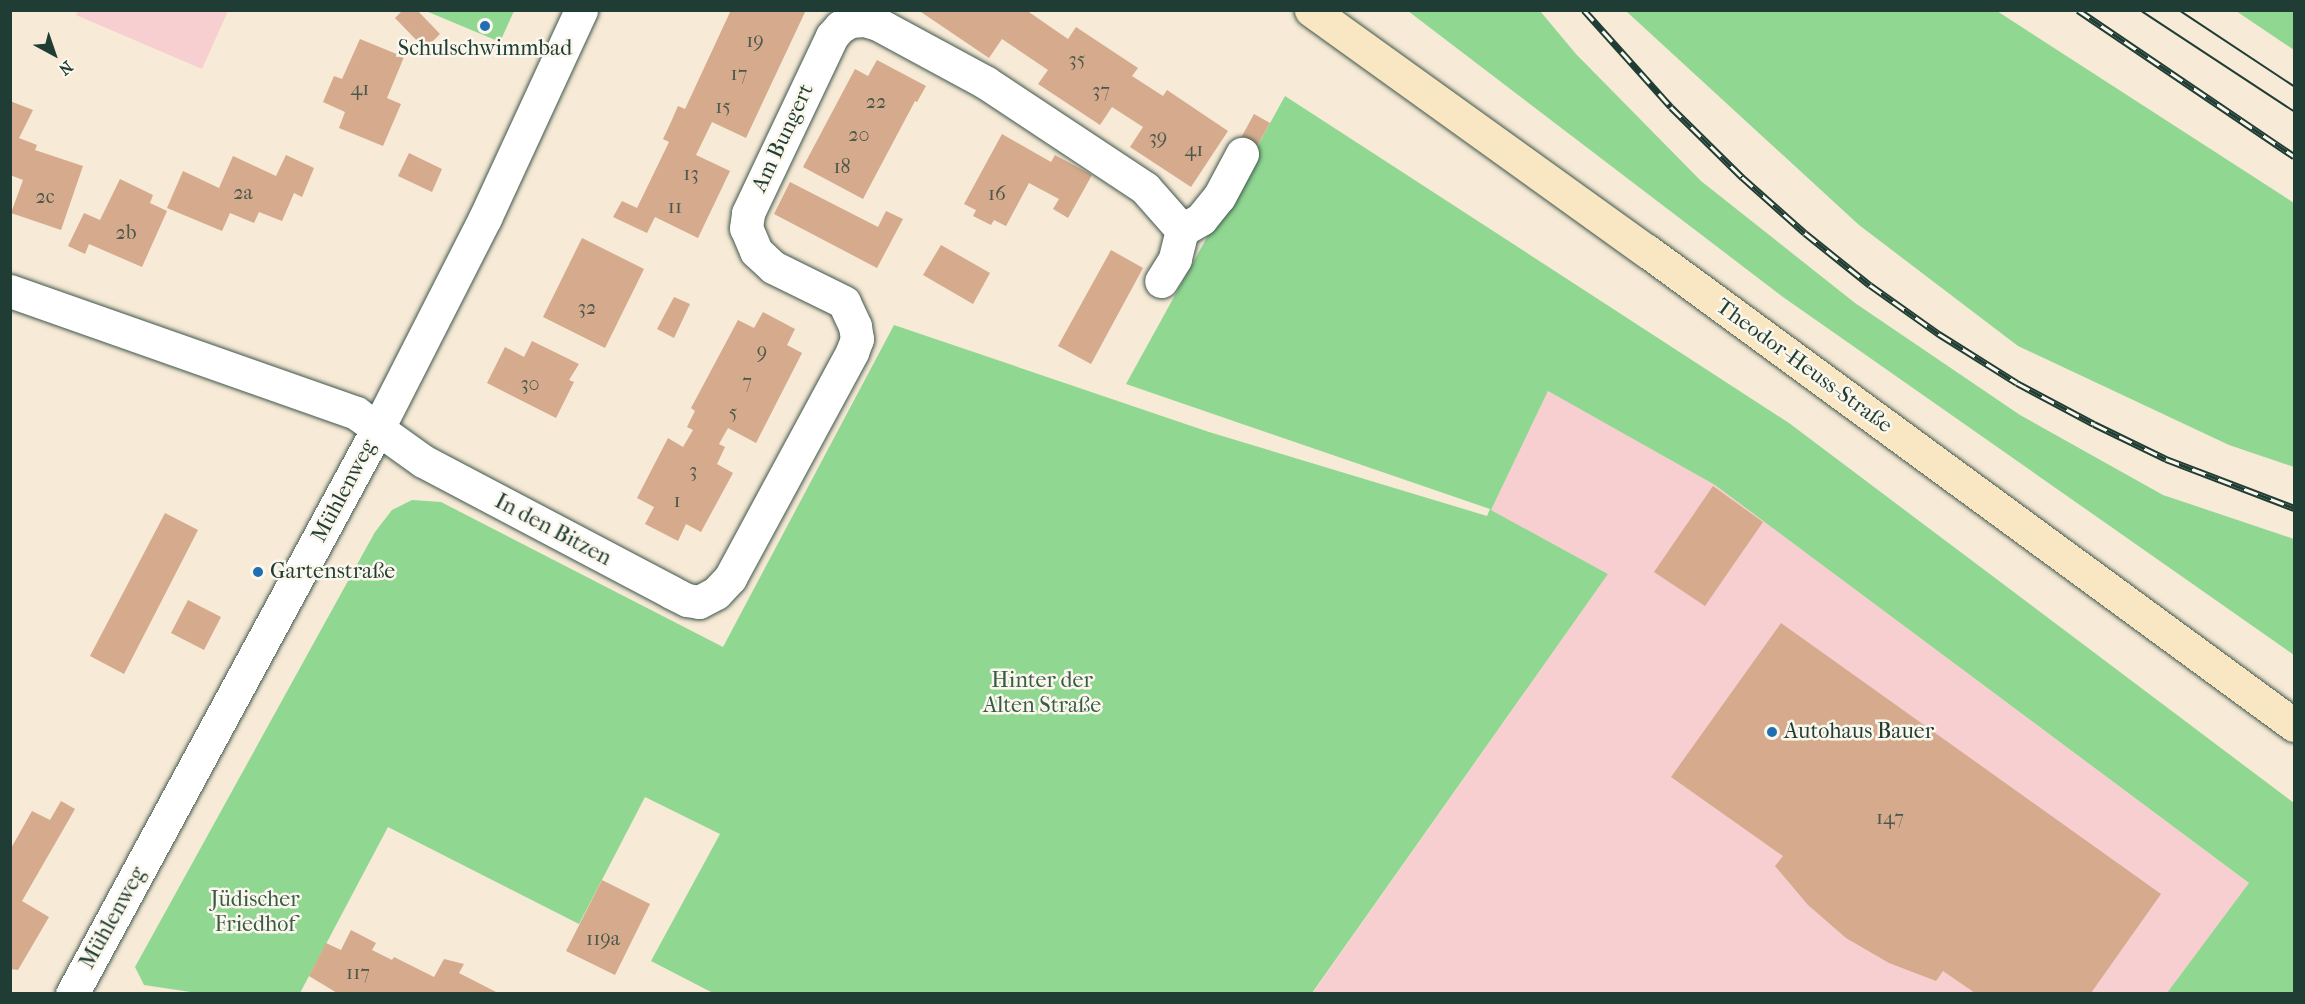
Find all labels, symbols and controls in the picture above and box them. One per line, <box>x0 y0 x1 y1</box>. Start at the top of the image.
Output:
marker: Schulschwimmbad <box>478 19 492 33</box>
north arrow <box>24 24 84 84</box>
house number: 19 <box>746 28 764 52</box>
place label: Schulschwimmbad <box>398 36 572 62</box>
house number: 35 <box>1069 47 1085 71</box>
text: N <box>55 57 77 79</box>
house number: 17 <box>731 61 747 85</box>
house number: 41 <box>351 76 369 100</box>
house number: 37 <box>1092 78 1110 102</box>
street label: Am Bungert <box>746 80 820 196</box>
house number: 22 <box>866 89 886 113</box>
house number: 15 <box>715 94 731 118</box>
house number: 20 <box>848 122 870 146</box>
house number: 39 <box>1149 125 1167 149</box>
house number: 41 <box>1185 137 1203 161</box>
house number: 18 <box>833 154 851 178</box>
house number: 13 <box>683 161 699 185</box>
house number: 2a <box>233 180 253 204</box>
house number: 16 <box>988 181 1006 205</box>
house number: 2c <box>35 184 55 208</box>
house number: 11 <box>668 194 682 218</box>
house number: 2b <box>116 220 136 244</box>
street label: Theodor-Heuss-Straße <box>1711 293 1897 439</box>
house number: 32 <box>578 295 596 319</box>
house number: 9 <box>757 339 767 363</box>
house number: 7 <box>742 369 752 393</box>
house number: 30 <box>520 371 540 395</box>
house number: 5 <box>729 400 737 424</box>
street label: Mühlenweg <box>306 435 382 547</box>
house number: 3 <box>689 458 697 482</box>
street label: In den Bitzen <box>490 488 616 572</box>
house number: 1 <box>673 488 681 512</box>
place label: Gartenstraße <box>270 559 395 585</box>
marker: Gartenstraße <box>251 565 265 579</box>
park label: Hinter der Alten Straße <box>983 667 1101 718</box>
place label: Autohaus Bauer <box>1784 719 1934 745</box>
marker: Autohaus Bauer <box>1765 725 1779 739</box>
house number: 147 <box>1876 805 1904 829</box>
street label: Mühlenweg <box>74 862 152 974</box>
park label: Jüdischer Friedhof <box>211 886 299 938</box>
house number: 119a <box>586 926 620 950</box>
house number: 117 <box>346 960 370 984</box>

